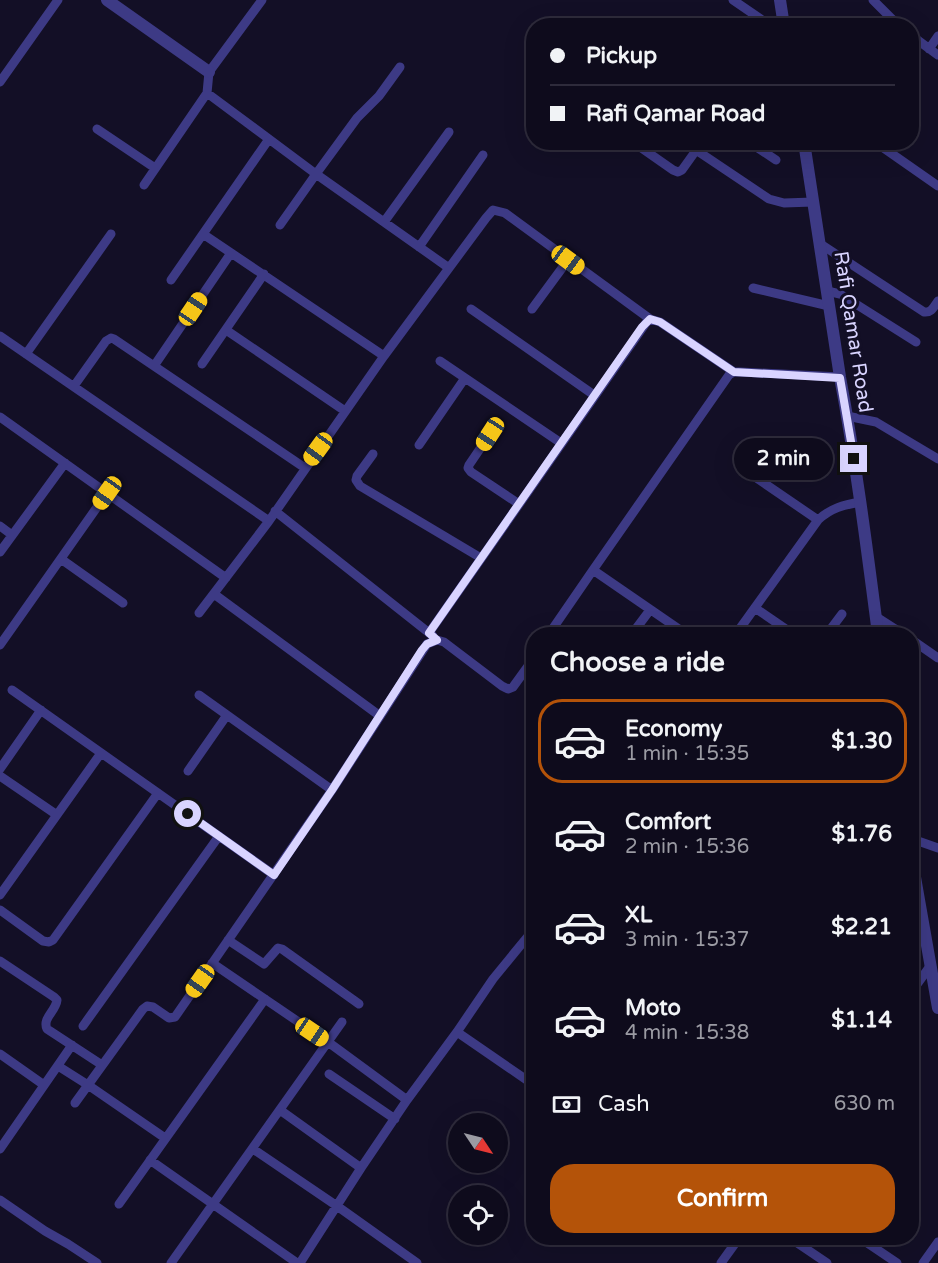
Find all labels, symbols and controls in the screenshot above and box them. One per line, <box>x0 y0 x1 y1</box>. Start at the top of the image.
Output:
text: Pickup <box>586 43 657 69</box>
text: Rafi Qamar Road <box>586 101 765 127</box>
car <box>548 242 588 278</box>
street label: Rafi Qamar Road <box>828 250 878 414</box>
car <box>175 289 211 329</box>
car <box>473 414 507 454</box>
car <box>300 429 336 469</box>
callout: 2 min <box>734 438 833 480</box>
route end <box>840 445 867 472</box>
text: 2 min <box>757 447 810 471</box>
car <box>89 473 125 513</box>
text: Choose a ride <box>550 646 725 679</box>
icon: car <box>553 714 607 768</box>
text: Economy <box>625 716 722 742</box>
text: $1.30 <box>831 728 892 754</box>
text: 1 min · 15:35 <box>625 742 749 766</box>
route start <box>174 800 201 827</box>
icon: car <box>553 807 607 861</box>
text: Comfort <box>625 809 711 835</box>
text: $1.76 <box>831 821 892 847</box>
text: 2 min · 15:36 <box>625 835 749 859</box>
icon: car <box>553 900 607 954</box>
text: XL <box>625 902 652 928</box>
text: $2.21 <box>831 914 892 940</box>
text: 3 min · 15:37 <box>625 928 749 952</box>
car <box>182 961 218 1001</box>
icon: car <box>553 993 607 1047</box>
text: Moto <box>625 995 681 1021</box>
text: $1.14 <box>831 1007 892 1033</box>
car <box>292 1014 332 1050</box>
text: 4 min · 15:38 <box>625 1021 749 1045</box>
icon: cash <box>550 1088 583 1121</box>
text: Cash <box>598 1091 650 1117</box>
text: 630 m <box>834 1092 895 1116</box>
north arrow <box>448 1113 508 1173</box>
map controls <box>448 1113 508 1245</box>
button: Confirm <box>550 1164 895 1233</box>
button: locate <box>448 1185 508 1245</box>

